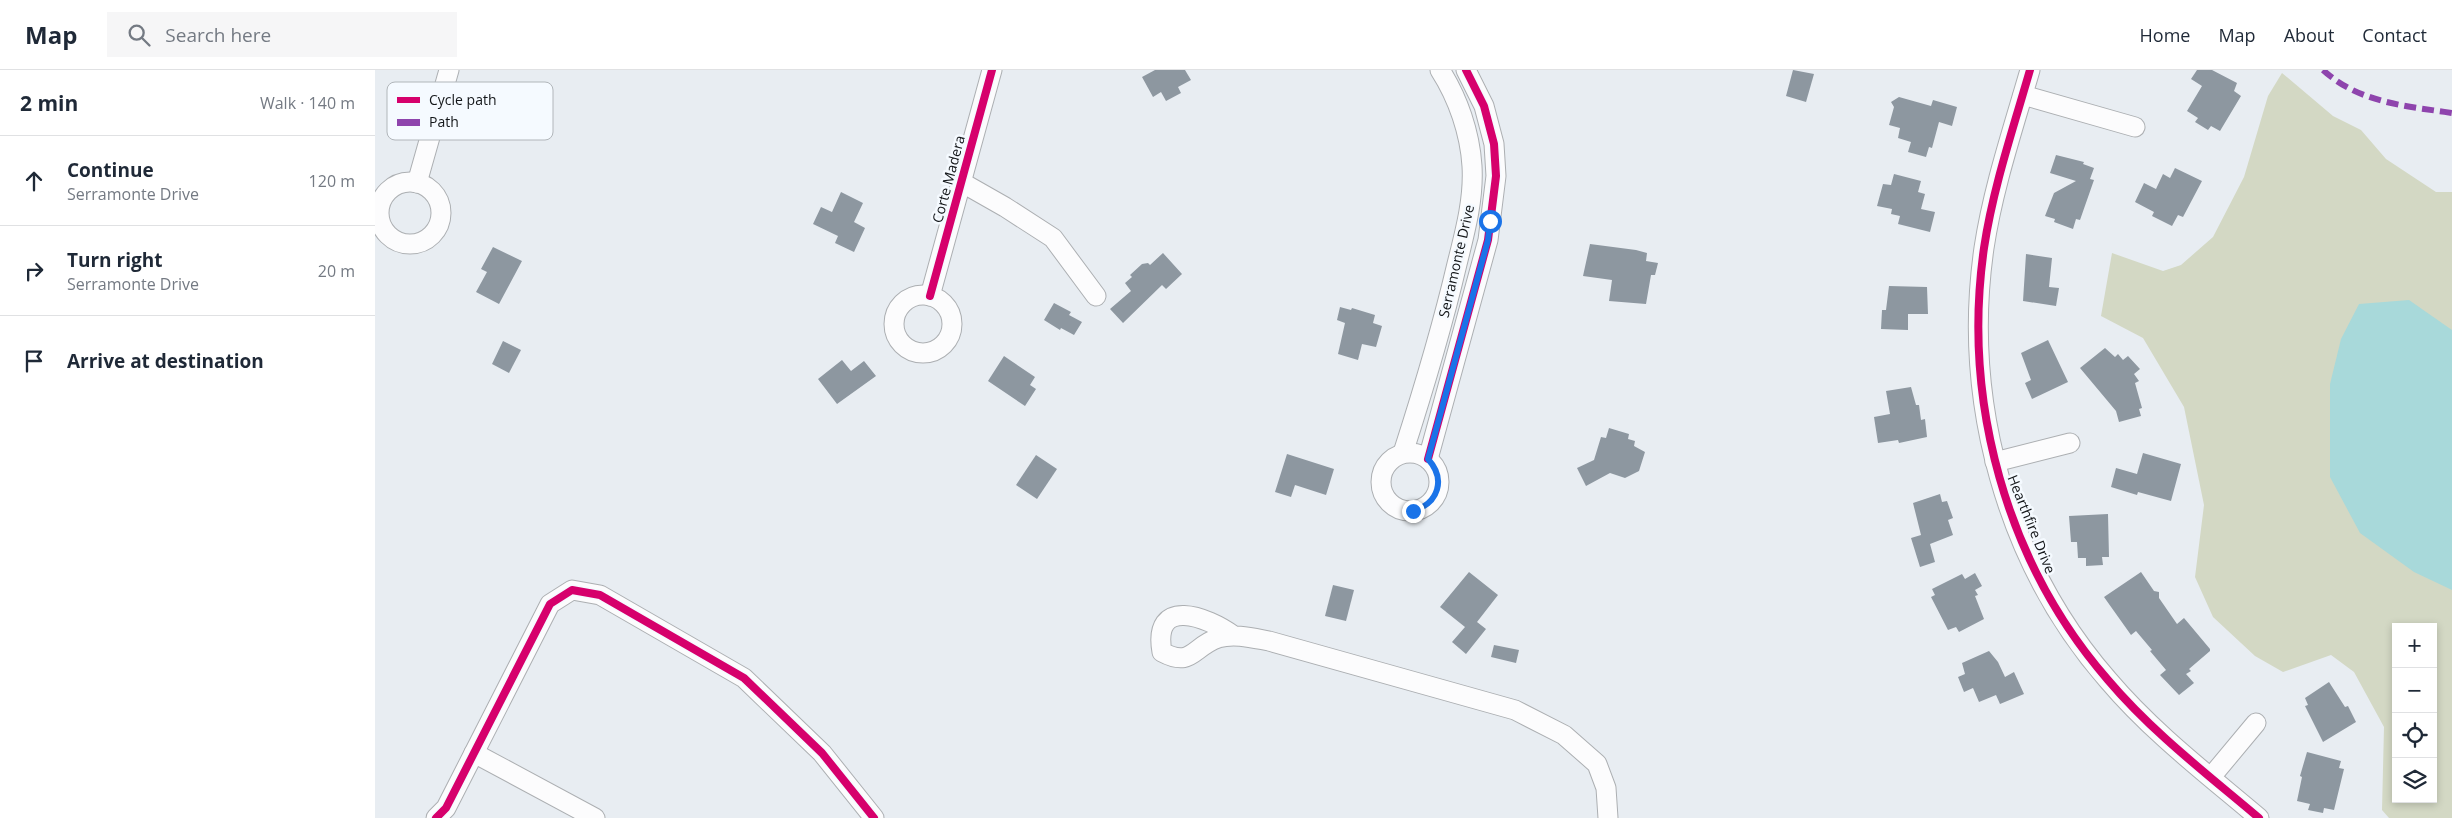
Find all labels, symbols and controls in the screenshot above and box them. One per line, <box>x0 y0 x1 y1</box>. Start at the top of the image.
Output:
search box <box>107 12 457 57</box>
text: Map <box>25 18 77 51</box>
icon: search <box>125 21 153 49</box>
text: Search here <box>165 22 271 48</box>
text: Home <box>2140 23 2190 47</box>
text: Map <box>2218 23 2256 47</box>
text: About <box>2284 23 2334 47</box>
text: Contact <box>2362 23 2427 47</box>
legend <box>387 82 553 140</box>
text: 2 min <box>20 89 78 117</box>
text: Cycle path <box>429 90 497 109</box>
text: Walk · 140 m <box>260 92 355 114</box>
text: Path <box>429 112 459 131</box>
street label: Corte Madera <box>927 133 969 225</box>
text: Continue <box>67 157 154 183</box>
icon: ahead <box>20 167 48 195</box>
text: 120 m <box>309 170 355 192</box>
text: Serramonte Drive <box>67 183 199 205</box>
street label: Serramonte Drive <box>1434 202 1478 319</box>
route start <box>1479 210 1502 233</box>
text: Turn right <box>67 247 162 273</box>
icon: right <box>20 257 48 285</box>
text: 20 m <box>318 260 355 282</box>
text: Serramonte Drive <box>67 273 199 295</box>
icon: arrive <box>20 347 48 375</box>
text: Arrive at destination <box>67 348 264 374</box>
street label: Hearthfire Drive <box>2004 472 2061 576</box>
route end <box>1402 500 1425 523</box>
map controls <box>2392 623 2437 803</box>
button: + <box>2392 623 2437 668</box>
button: − <box>2392 668 2437 713</box>
button: locate <box>2392 713 2437 758</box>
button: layers <box>2392 758 2437 803</box>

